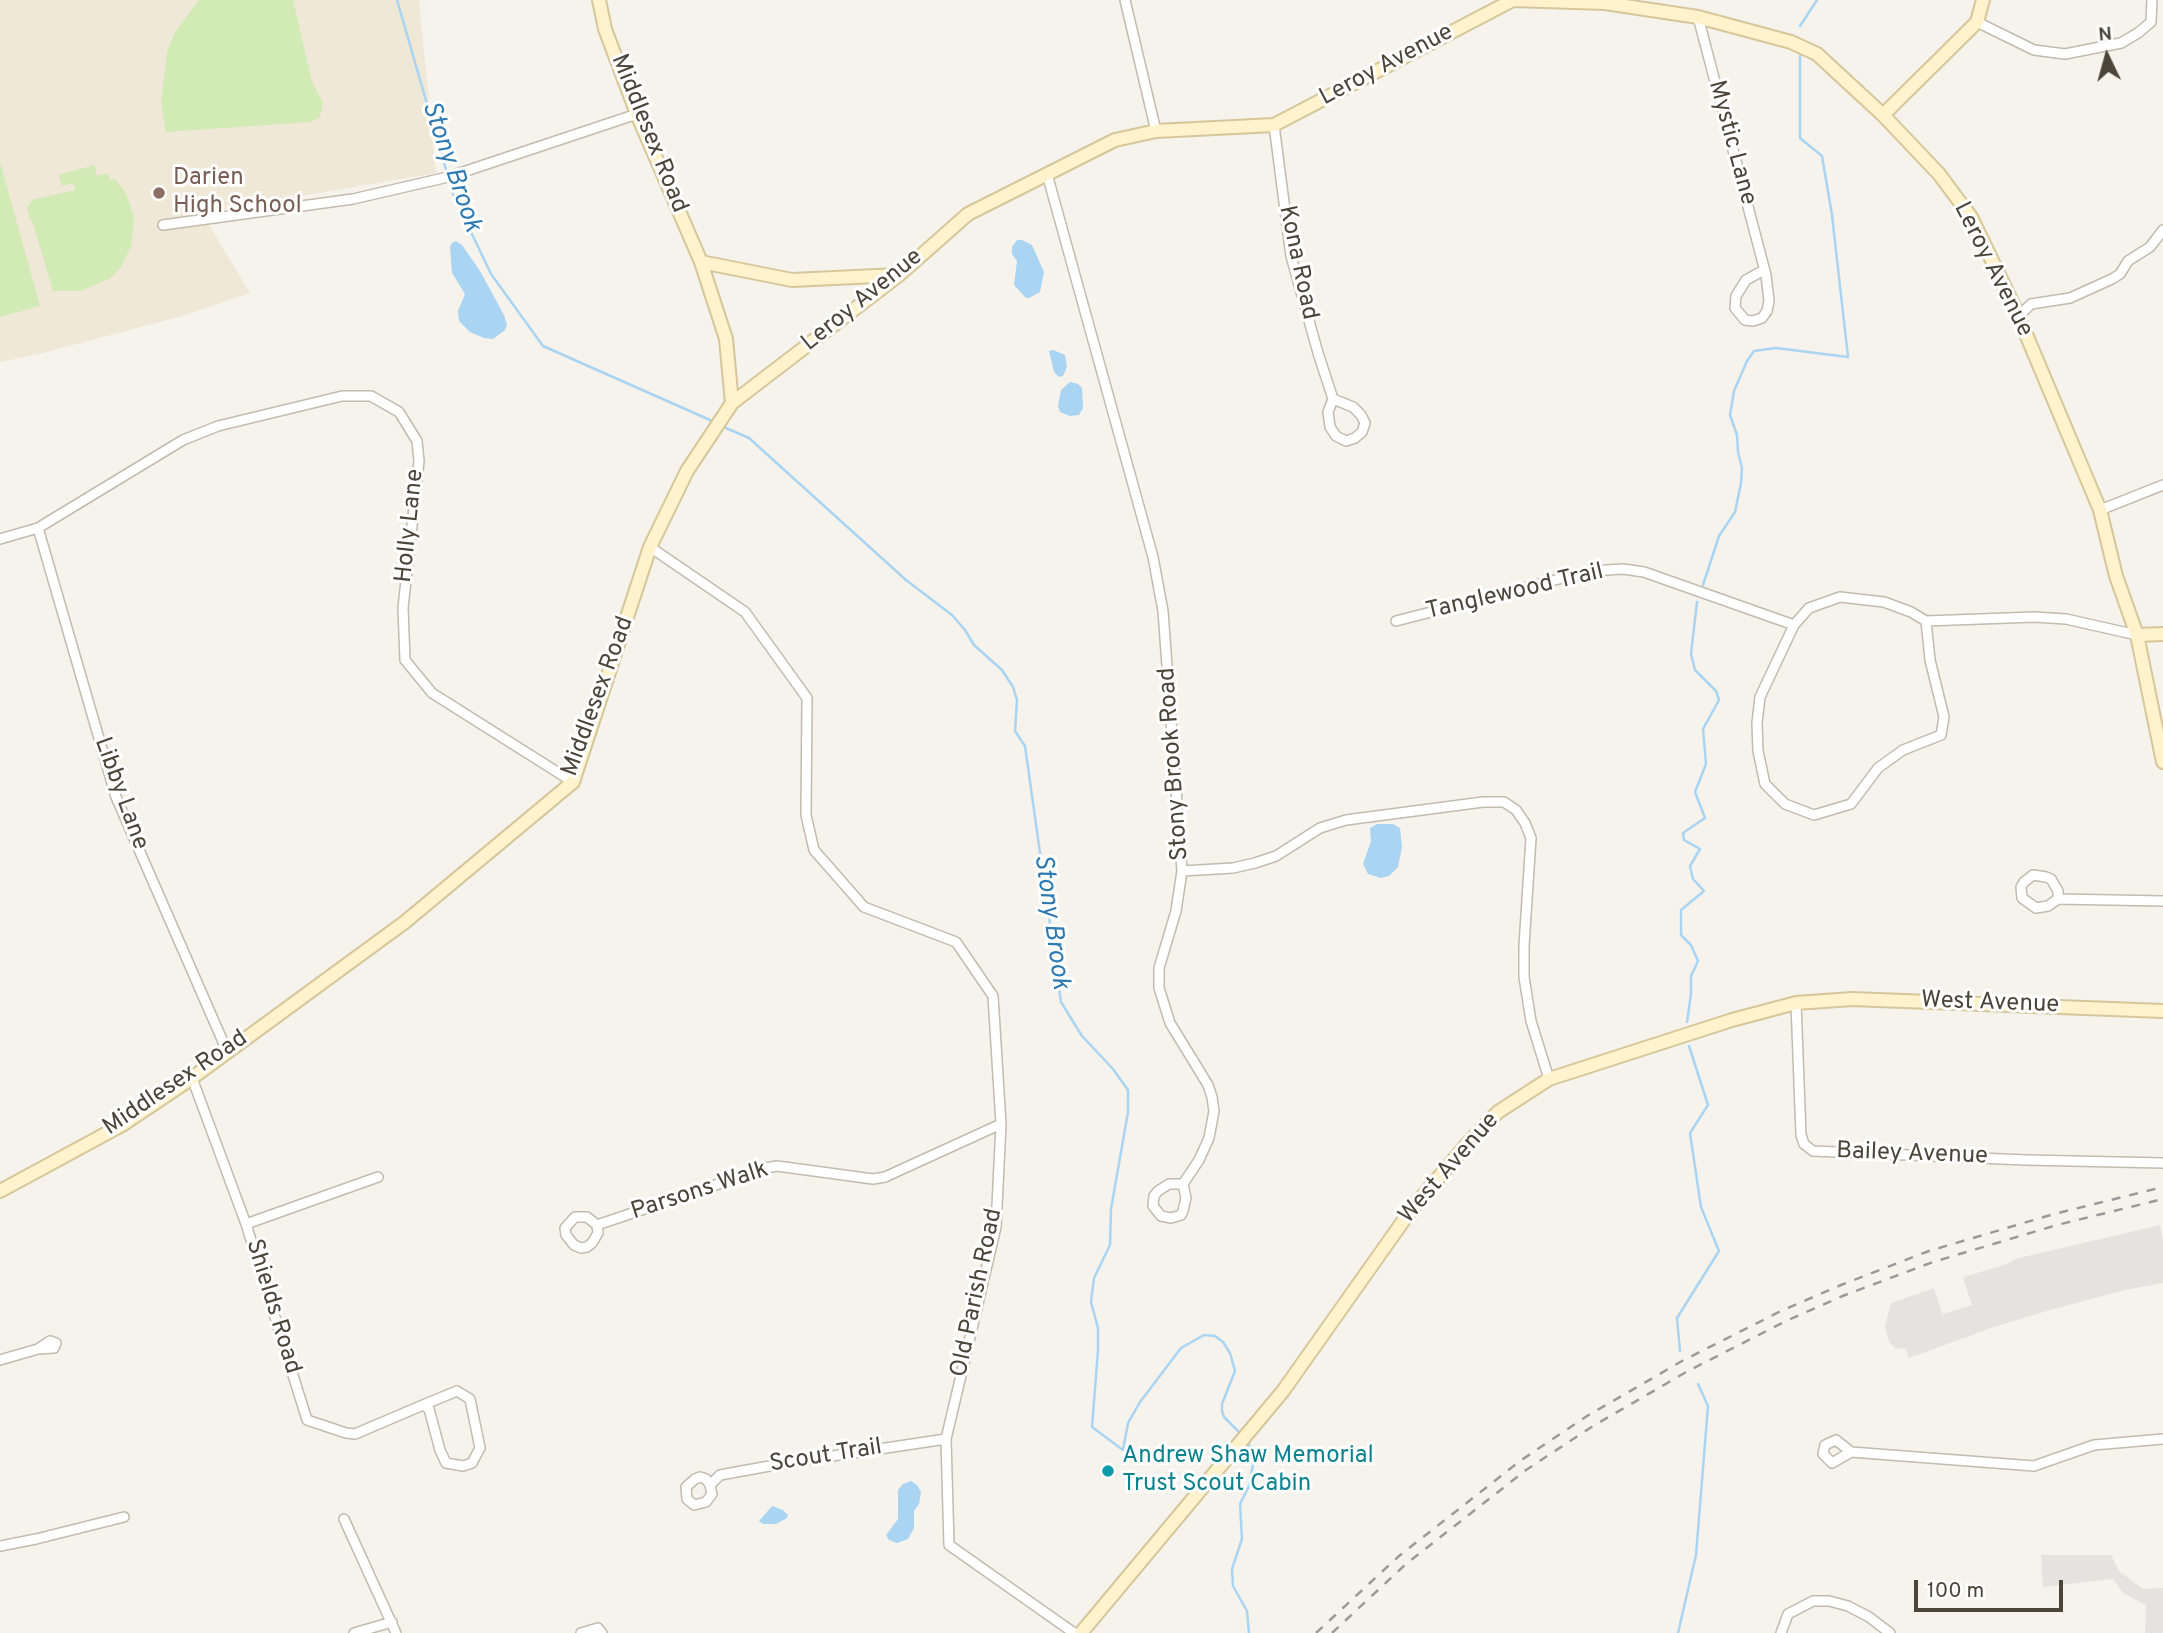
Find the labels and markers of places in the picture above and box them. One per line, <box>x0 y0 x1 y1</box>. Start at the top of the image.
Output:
place label: Darien High School <box>173 165 302 221</box>
marker: Darien High School <box>151 185 167 201</box>
place label: Andrew Shaw Memorial Trust Scout Cabin <box>1122 1443 1374 1499</box>
marker: Andrew Shaw Memorial Trust Scout Cabin <box>1100 1463 1116 1479</box>

